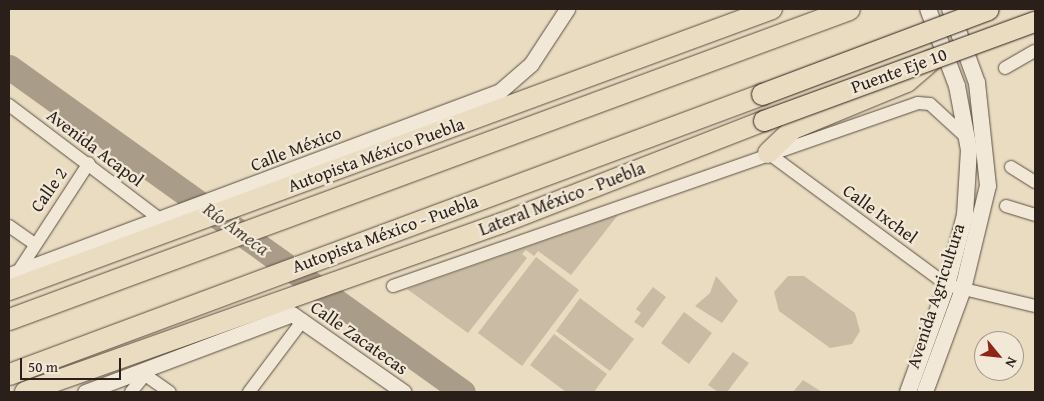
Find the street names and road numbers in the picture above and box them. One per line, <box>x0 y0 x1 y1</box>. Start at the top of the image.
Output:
street label: Puente Eje 10 <box>848 44 950 98</box>
street label: Avenida Acapol <box>42 105 148 191</box>
street label: Autopista México Puebla <box>285 113 467 197</box>
street label: Calle México <box>248 122 344 176</box>
street label: Lateral México - Puebla <box>476 157 648 241</box>
street label: Calle 2 <box>26 164 72 216</box>
street label: Calle Ixchel <box>839 180 921 248</box>
street label: Autopista México - Puebla <box>289 190 481 278</box>
street label: Avenida Agricultura <box>902 221 970 371</box>
street label: Calle Zacatecas <box>306 297 412 379</box>

